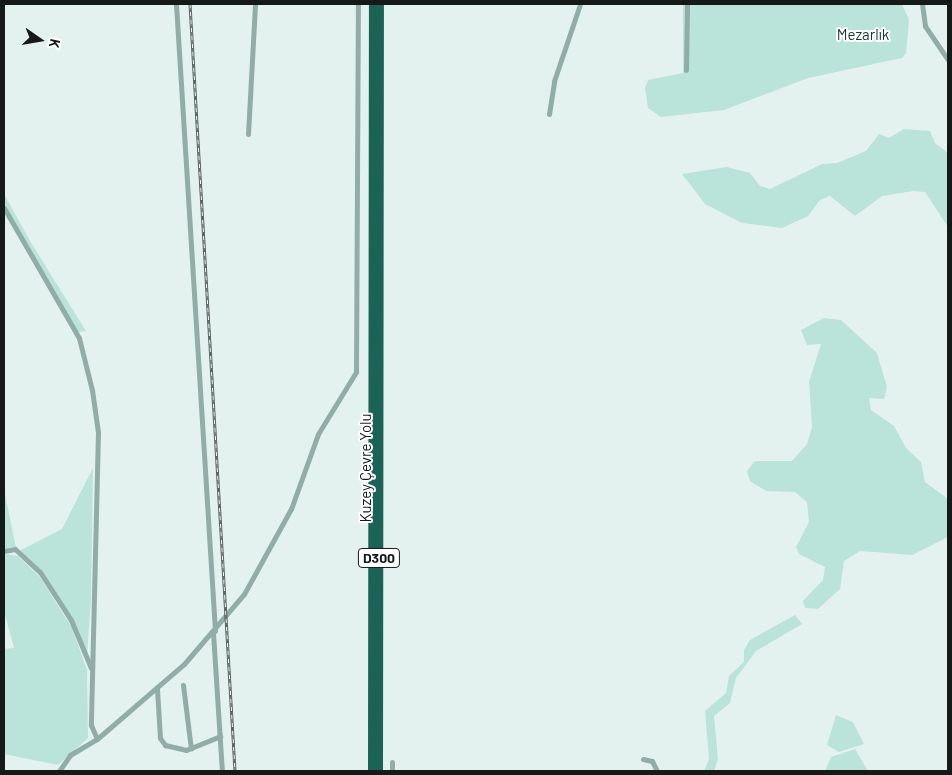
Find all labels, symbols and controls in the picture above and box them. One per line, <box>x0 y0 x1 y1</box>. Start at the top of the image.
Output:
north arrow <box>15 15 65 65</box>
park label: Mezarlık <box>837 26 889 44</box>
text: K <box>46 37 64 50</box>
street label: Kuzey Çevre Yolu <box>357 413 375 523</box>
road number: D300 <box>358 546 400 570</box>

